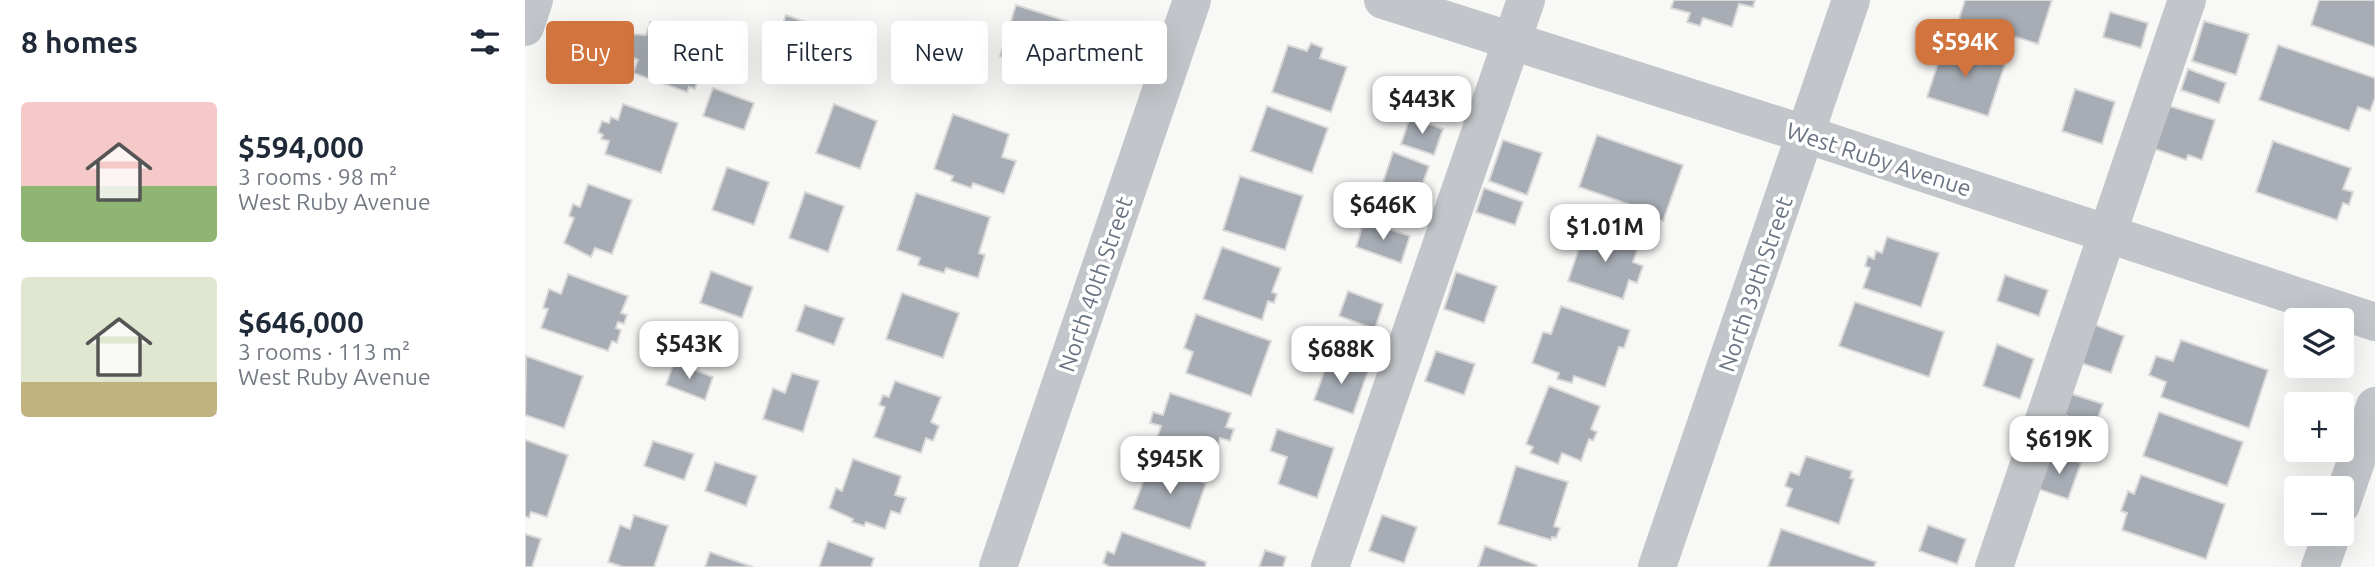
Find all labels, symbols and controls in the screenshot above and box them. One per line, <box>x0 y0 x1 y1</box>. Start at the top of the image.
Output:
pin: $594K <box>1916 20 2014 79</box>
chip: Buy <box>546 21 634 84</box>
chip: Rent <box>648 21 748 84</box>
chip: Filters <box>762 21 877 84</box>
chip: New <box>891 21 988 84</box>
chip: Apartment <box>1002 21 1167 84</box>
icon: filters <box>466 23 504 61</box>
text: 8 homes <box>21 25 138 59</box>
text: $594K <box>1931 29 1999 54</box>
pin: $443K <box>1373 76 1471 136</box>
text: $443K <box>1388 86 1456 111</box>
street label: West Ruby Avenue <box>1784 117 1974 201</box>
icon: home <box>77 130 161 214</box>
text: $594,000 <box>238 130 364 164</box>
text: 3 rooms · 98 m² <box>238 164 397 189</box>
pin: $646K <box>1334 182 1432 242</box>
text: West Ruby Avenue <box>238 189 431 214</box>
text: $646K <box>1349 192 1417 217</box>
street label: North 40th Street <box>1053 193 1137 375</box>
street label: North 39th Street <box>1713 193 1797 375</box>
pin: $1.01M <box>1548 204 1662 264</box>
text: $1.01M <box>1566 214 1644 239</box>
icon: home <box>77 305 161 389</box>
text: $646,000 <box>238 305 364 339</box>
map controls <box>2284 308 2354 546</box>
button: layers <box>2284 308 2354 378</box>
pin: $543K <box>640 322 738 381</box>
pin: $688K <box>1292 326 1390 386</box>
text: $543K <box>655 331 723 356</box>
text: $688K <box>1307 336 1375 361</box>
text: 3 rooms · 113 m² <box>238 339 410 364</box>
text: West Ruby Avenue <box>238 364 431 389</box>
button: + <box>2284 392 2354 462</box>
pin: $619K <box>2010 416 2108 476</box>
text: $619K <box>2025 426 2093 451</box>
pin: $945K <box>1121 436 1219 496</box>
text: $945K <box>1136 446 1204 471</box>
button: − <box>2284 476 2354 546</box>

